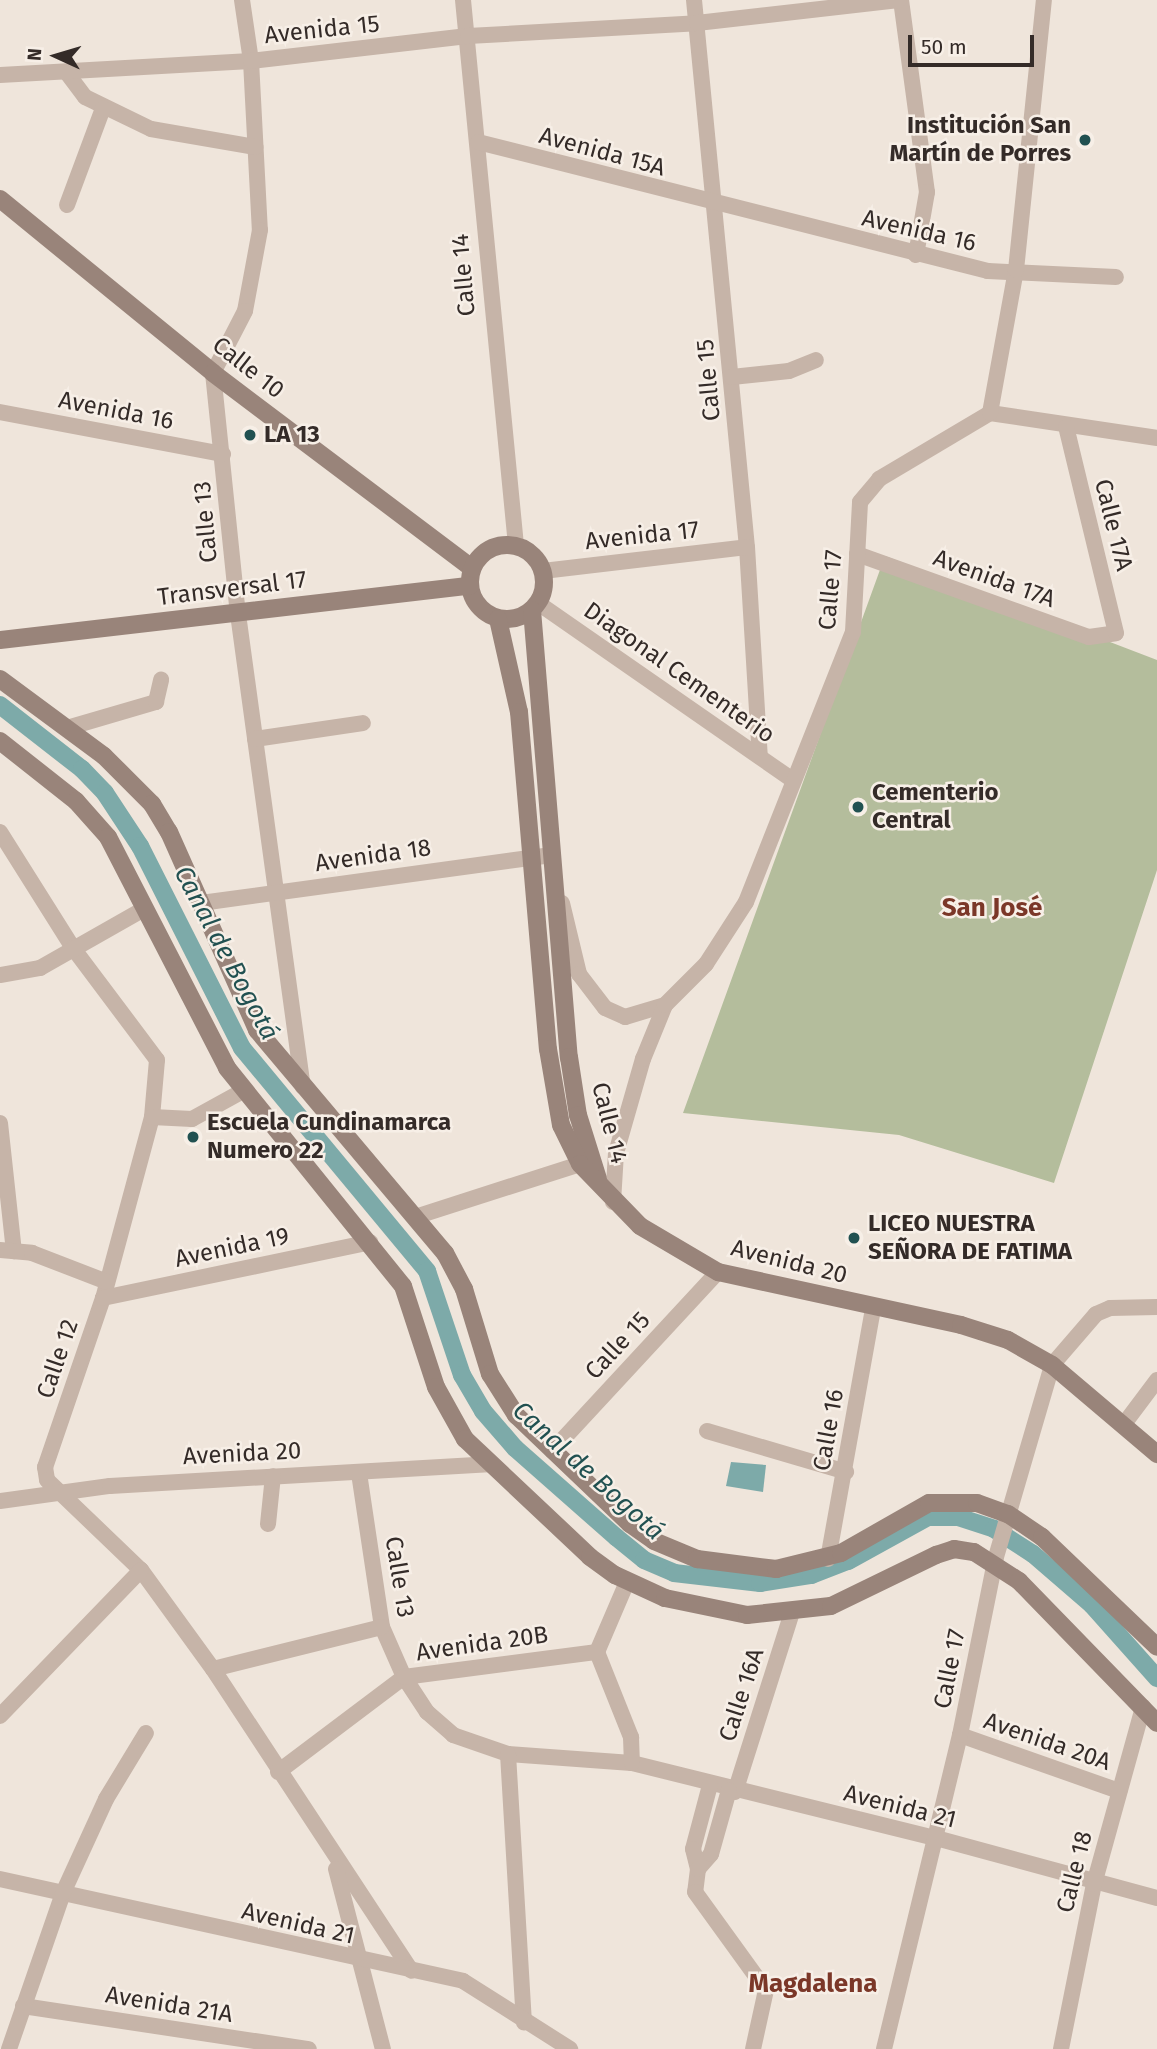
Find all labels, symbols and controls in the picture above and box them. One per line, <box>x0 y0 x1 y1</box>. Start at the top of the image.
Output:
street label: Avenida 15 <box>263 10 381 50</box>
north arrow <box>21 21 91 91</box>
scale bar <box>912 21 1038 65</box>
text: 50 m <box>921 34 967 60</box>
text: N <box>23 47 46 62</box>
place label: Institución San Martín de Porres <box>889 112 1071 168</box>
street label: Avenida 15A <box>536 121 668 183</box>
marker: Institución San Martín de Porres <box>1077 132 1093 148</box>
street label: Avenida 16 <box>859 204 979 258</box>
street label: Calle 14 <box>446 233 482 317</box>
street label: Calle 10 <box>206 331 290 405</box>
street label: Calle 15 <box>691 338 727 422</box>
street label: Avenida 16 <box>56 386 176 436</box>
place label: LA 13 <box>264 421 320 449</box>
marker: LA 13 <box>242 427 258 443</box>
street label: Calle 17A <box>1088 476 1138 574</box>
street label: Calle 13 <box>188 480 224 564</box>
street label: Avenida 17 <box>584 516 700 556</box>
street label: Avenida 17A <box>929 544 1059 614</box>
street label: Calle 17 <box>813 549 849 631</box>
street label: Transversal 17 <box>156 566 308 612</box>
street label: Diagonal Cementerio <box>578 596 780 750</box>
place label: Cementerio Central <box>872 779 998 835</box>
marker: Cementerio Central <box>850 799 866 815</box>
street label: Avenida 18 <box>313 834 433 878</box>
water label: Canal de Bogotá <box>167 861 285 1045</box>
district label: San José <box>942 892 1042 924</box>
street label: Calle 14 <box>585 1079 633 1167</box>
place label: Escuela Cundinamarca Numero 22 <box>207 1109 451 1165</box>
marker: Escuela Cundinamarca Numero 22 <box>185 1129 201 1145</box>
place label: LICEO NUESTRA SEÑORA DE FATIMA <box>868 1210 1072 1266</box>
street label: Avenida 19 <box>172 1222 292 1274</box>
marker: LICEO NUESTRA SEÑORA DE FATIMA <box>846 1230 862 1246</box>
street label: Avenida 20 <box>728 1234 850 1290</box>
street label: Calle 15 <box>580 1306 656 1386</box>
street label: Calle 12 <box>31 1316 85 1402</box>
street label: Calle 16 <box>808 1387 850 1473</box>
water label: Canal de Bogotá <box>506 1395 670 1547</box>
street label: Avenida 20 <box>182 1437 302 1471</box>
street label: Calle 13 <box>378 1534 420 1620</box>
street label: Avenida 20B <box>414 1620 550 1668</box>
street label: Calle 17 <box>928 1627 972 1711</box>
street label: Calle 16A <box>713 1645 771 1745</box>
street label: Avenida 20A <box>980 1707 1114 1777</box>
street label: Avenida 21 <box>841 1779 959 1835</box>
street label: Calle 18 <box>1051 1828 1099 1916</box>
street label: Avenida 21 <box>239 1897 357 1951</box>
district label: Magdalena <box>749 1968 877 2000</box>
street label: Avenida 21A <box>103 1981 235 2029</box>

